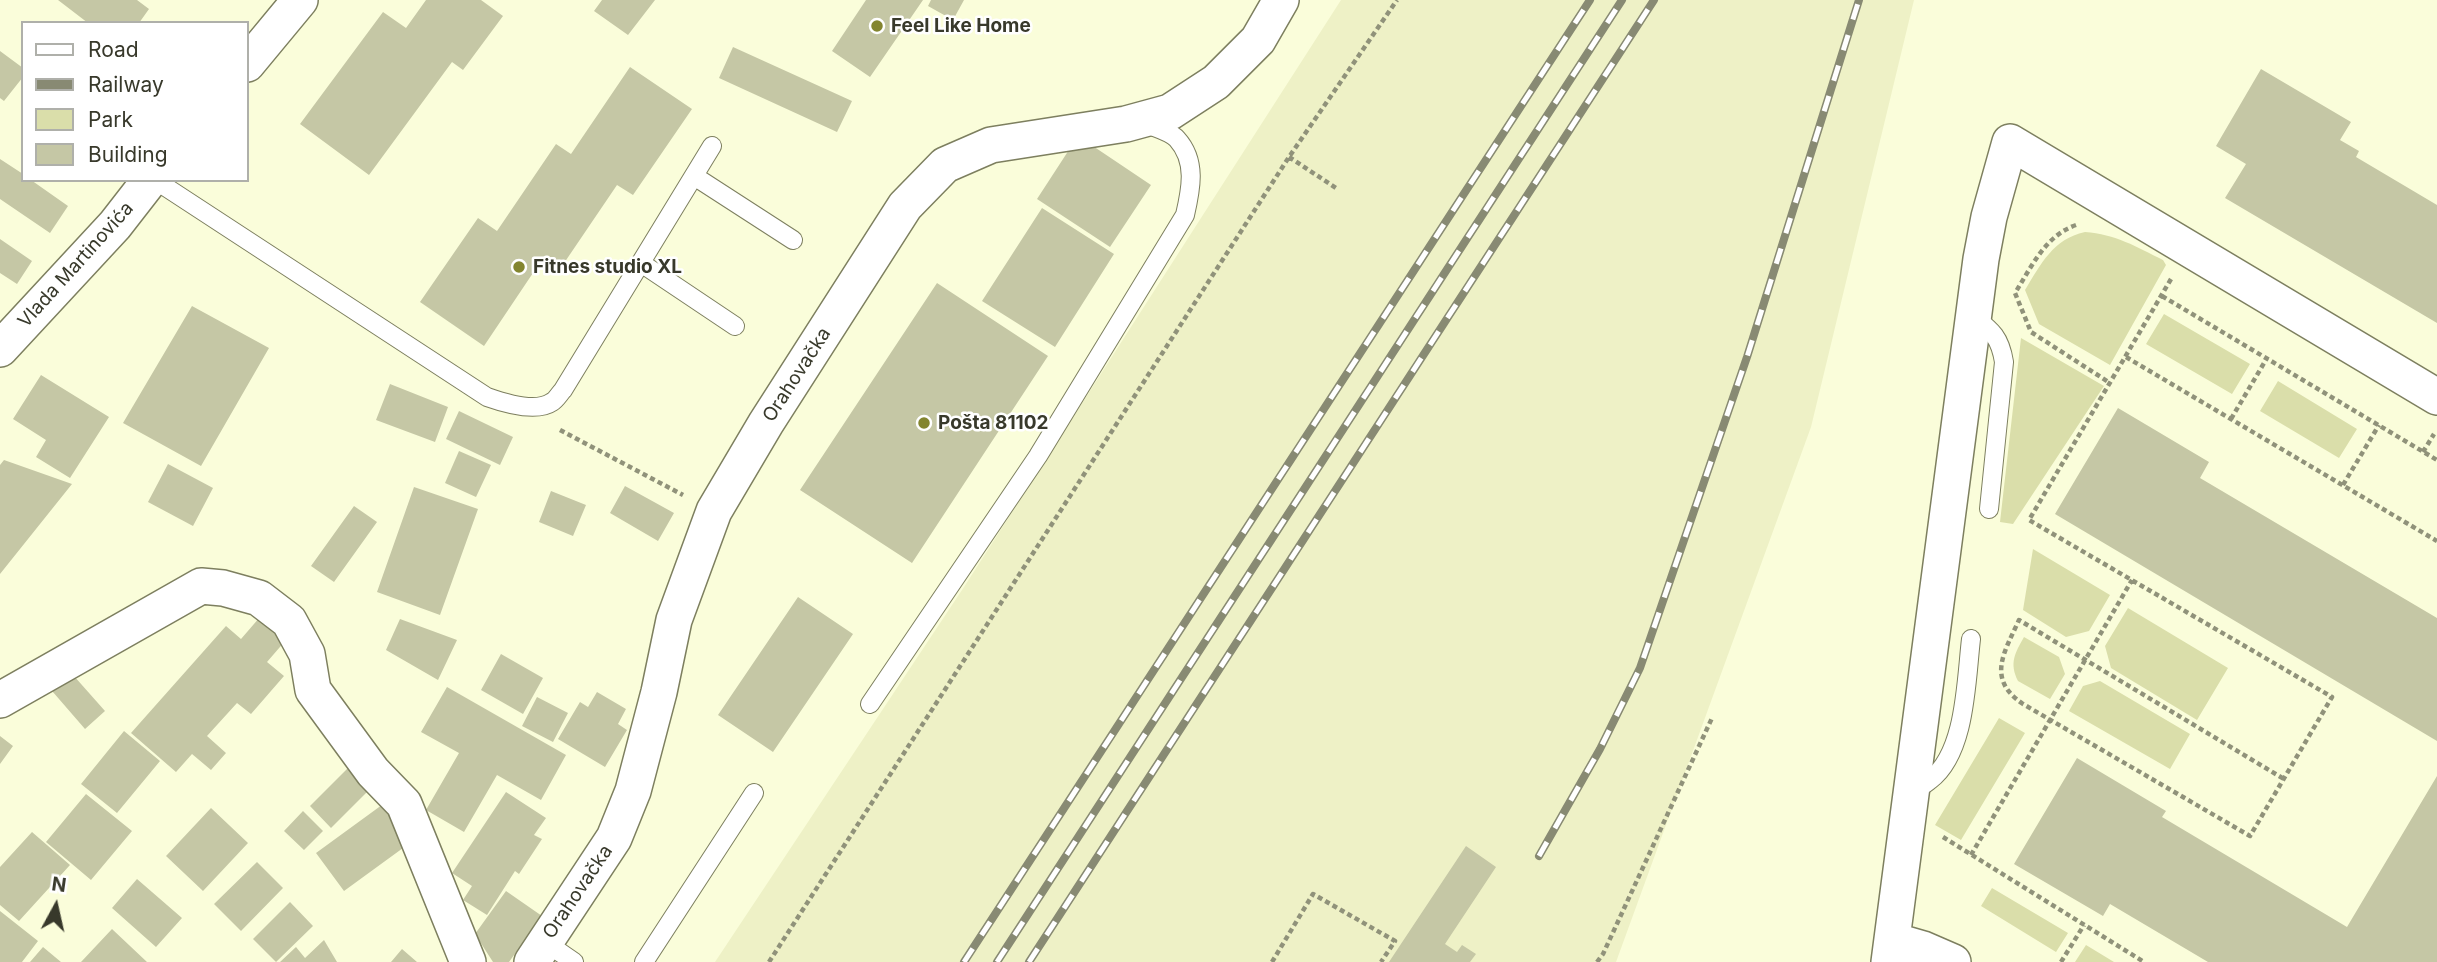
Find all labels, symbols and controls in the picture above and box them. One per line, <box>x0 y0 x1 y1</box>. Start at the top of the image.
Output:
place label: Feel Like Home <box>891 15 1031 37</box>
marker: Feel Like Home <box>869 18 885 34</box>
legend <box>21 21 248 182</box>
text: Road <box>88 37 139 62</box>
text: Railway <box>88 72 164 97</box>
text: Park <box>88 107 133 132</box>
text: Building <box>88 142 168 167</box>
street label: Vlada Martinovića <box>14 197 138 333</box>
place label: Fitnes studio XL <box>533 256 682 278</box>
marker: Fitnes studio XL <box>511 259 527 275</box>
street label: Orahovačka <box>758 324 836 426</box>
place label: Pošta 81102 <box>938 412 1049 434</box>
marker: Pošta 81102 <box>916 415 932 431</box>
street label: Orahovačka <box>538 841 618 943</box>
north arrow <box>21 871 91 941</box>
text: N <box>50 872 68 897</box>

